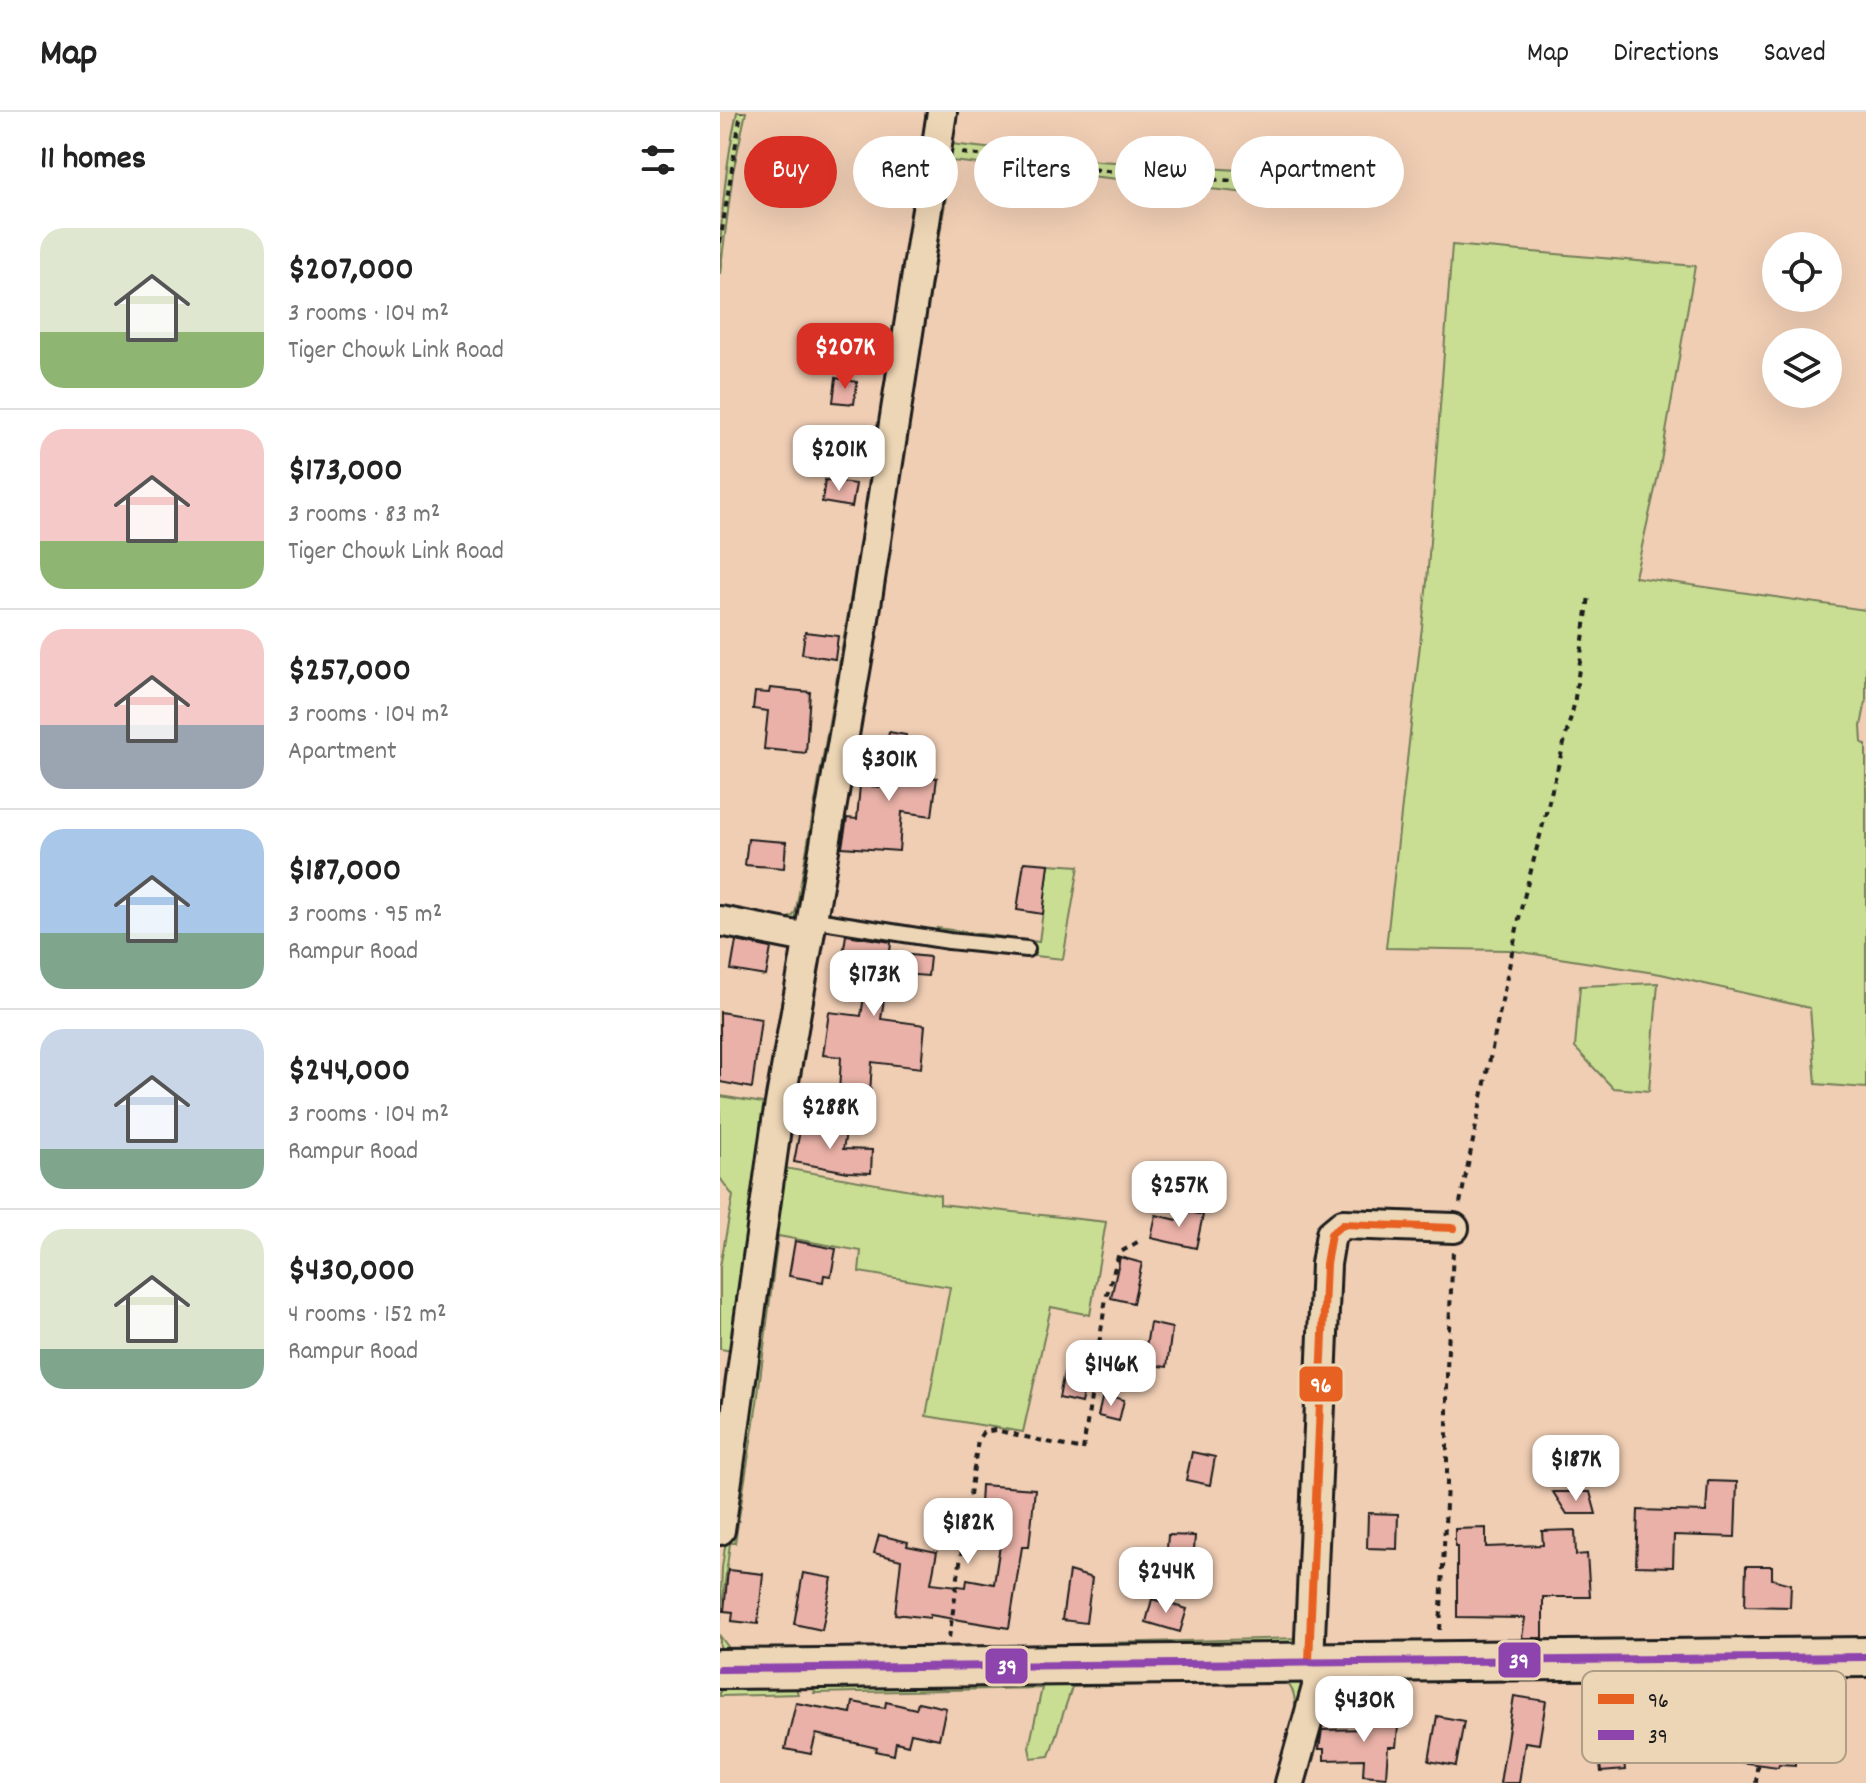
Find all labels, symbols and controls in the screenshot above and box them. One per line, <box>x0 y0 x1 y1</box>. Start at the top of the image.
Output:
text: Map <box>40 28 98 83</box>
text: Map <box>1527 35 1569 75</box>
text: Directions <box>1613 35 1719 75</box>
text: Saved <box>1763 35 1826 75</box>
text: 11 homes <box>40 136 146 185</box>
chip: Buy <box>744 136 837 208</box>
chip: Rent <box>853 136 958 208</box>
chip: Filters <box>974 136 1099 208</box>
chip: New <box>1115 136 1215 208</box>
chip: Apartment <box>1231 136 1404 208</box>
icon: filters <box>636 138 680 182</box>
map controls <box>1762 232 1842 408</box>
button: locate <box>1762 232 1842 312</box>
text: $207,000 <box>288 247 414 296</box>
icon: home <box>104 260 200 356</box>
text: 3 rooms · 104 m² <box>288 296 449 333</box>
pin: $207K <box>789 323 901 391</box>
button: layers <box>1762 328 1842 408</box>
text: $207K <box>815 330 875 367</box>
text: Tiger Chowk Link Road <box>288 333 504 370</box>
pin: $201K <box>783 425 895 493</box>
text: $201K <box>811 432 867 469</box>
text: $173,000 <box>288 448 403 497</box>
icon: home <box>104 461 200 557</box>
text: 3 rooms · 83 m² <box>288 497 440 534</box>
text: Tiger Chowk Link Road <box>288 534 504 571</box>
text: $257,000 <box>288 648 411 697</box>
icon: home <box>104 661 200 757</box>
text: 3 rooms · 104 m² <box>288 697 449 734</box>
text: Apartment <box>288 734 397 771</box>
pin: $301K <box>833 735 945 803</box>
text: $301K <box>861 742 917 779</box>
text: $187,000 <box>288 848 401 897</box>
icon: home <box>104 861 200 957</box>
text: 3 rooms · 95 m² <box>288 897 442 934</box>
text: Rampur Road <box>288 934 418 971</box>
pin: $173K <box>818 950 930 1018</box>
text: $173K <box>848 957 900 994</box>
text: $244,000 <box>288 1048 410 1097</box>
icon: home <box>104 1061 200 1157</box>
pin: $288K <box>774 1083 886 1151</box>
text: $288K <box>801 1090 859 1127</box>
text: 3 rooms · 104 m² <box>288 1097 449 1134</box>
text: Rampur Road <box>288 1134 418 1171</box>
pin: $257K <box>1123 1161 1235 1229</box>
text: $257K <box>1150 1168 1208 1205</box>
text: $430,000 <box>288 1248 415 1297</box>
icon: home <box>104 1261 200 1357</box>
text: 4 rooms · 152 m² <box>288 1297 447 1334</box>
text: Rampur Road <box>288 1334 418 1371</box>
pin: $146K <box>1055 1340 1167 1408</box>
text: $146K <box>1084 1347 1138 1384</box>
line badge: 96 <box>1298 1365 1344 1403</box>
text: 96 <box>1311 1372 1332 1403</box>
pin: $187K <box>1520 1435 1632 1503</box>
text: $187K <box>1550 1442 1602 1479</box>
pin: $182K <box>912 1498 1024 1566</box>
text: $182K <box>942 1505 994 1542</box>
pin: $244K <box>1110 1547 1222 1615</box>
text: $244K <box>1137 1554 1195 1591</box>
line badge: 39 <box>1497 1641 1542 1679</box>
line badge: 39 <box>984 1647 1029 1685</box>
text: 39 <box>1509 1648 1529 1679</box>
text: 39 <box>997 1654 1017 1685</box>
legend <box>1582 1671 1846 1763</box>
pin: $430K <box>1308 1676 1420 1744</box>
text: $430K <box>1333 1683 1395 1720</box>
text: 96 <box>1648 1687 1669 1718</box>
text: 39 <box>1648 1723 1668 1754</box>

